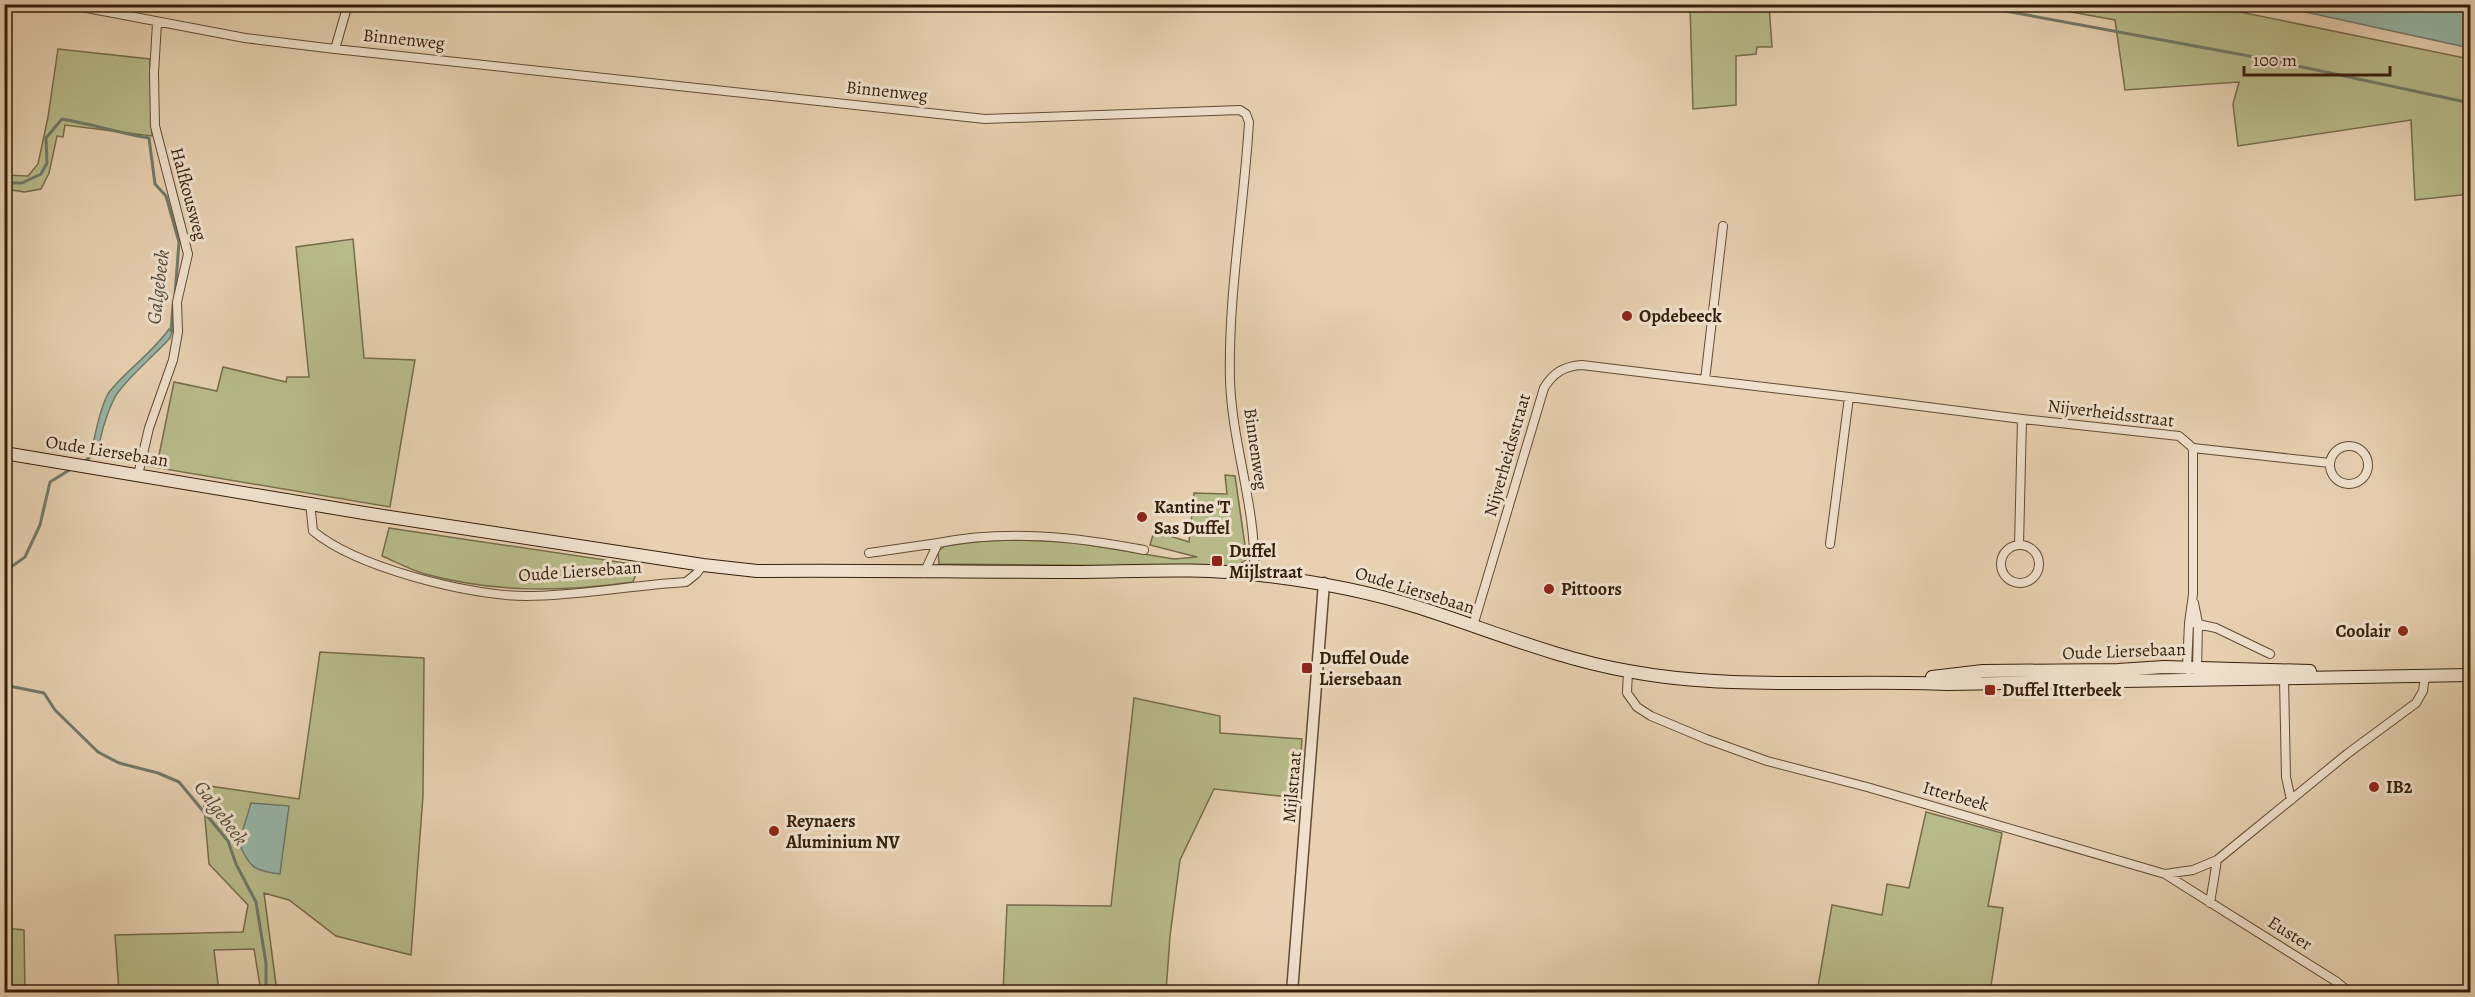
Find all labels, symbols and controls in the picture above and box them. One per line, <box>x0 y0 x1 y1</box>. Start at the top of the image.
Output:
street label: Binnenweg <box>362 23 446 55</box>
scale bar <box>2244 39 2390 77</box>
text: 100 m <box>2253 48 2297 72</box>
street label: Binnenweg <box>845 75 929 107</box>
street label: Halfkousweg <box>165 145 213 243</box>
water label: Galgebeek <box>140 248 176 326</box>
place label: Opdebeeck <box>1639 304 1722 328</box>
marker: Opdebeeck <box>1620 309 1634 323</box>
street label: Nijverheidsstraat <box>1478 390 1536 519</box>
street label: Nijverheidsstraat <box>2046 393 2176 433</box>
street label: Binnenweg <box>1238 407 1274 491</box>
street label: Oude Liersebaan <box>44 429 170 473</box>
place label: Kantine 'T Sas Duffel <box>1154 495 1231 540</box>
marker: Kantine 'T Sas Duffel <box>1135 510 1149 524</box>
place label: Duffel Mijlstraat <box>1229 539 1303 584</box>
marker: Duffel Mijlstraat <box>1210 554 1224 568</box>
street label: Oude Liersebaan <box>517 555 643 587</box>
street label: Oude Liersebaan <box>1352 560 1478 620</box>
place label: Pittoors <box>1561 577 1622 601</box>
marker: Pittoors <box>1542 582 1556 596</box>
place label: Coolair <box>2336 619 2392 643</box>
marker: Coolair <box>2396 624 2410 638</box>
street label: Oude Liersebaan <box>2062 637 2186 665</box>
place label: Duffel Oude Liersebaan <box>1319 646 1409 691</box>
marker: Duffel Oude Liersebaan <box>1300 661 1314 675</box>
place label: Duffel Itterbeek <box>2002 678 2122 702</box>
marker: Duffel Itterbeek <box>1983 683 1997 697</box>
street label: Mijlstraat <box>1277 750 1307 824</box>
water label: Galgebeek <box>188 775 254 851</box>
street label: Itterbeek <box>1920 775 1992 817</box>
place label: IB2 <box>2386 775 2413 799</box>
marker: IB2 <box>2367 780 2381 794</box>
place label: Reynaers Aluminium NV <box>785 809 901 854</box>
marker: Reynaers Aluminium NV <box>767 824 781 838</box>
street label: Euster <box>2263 910 2317 956</box>

